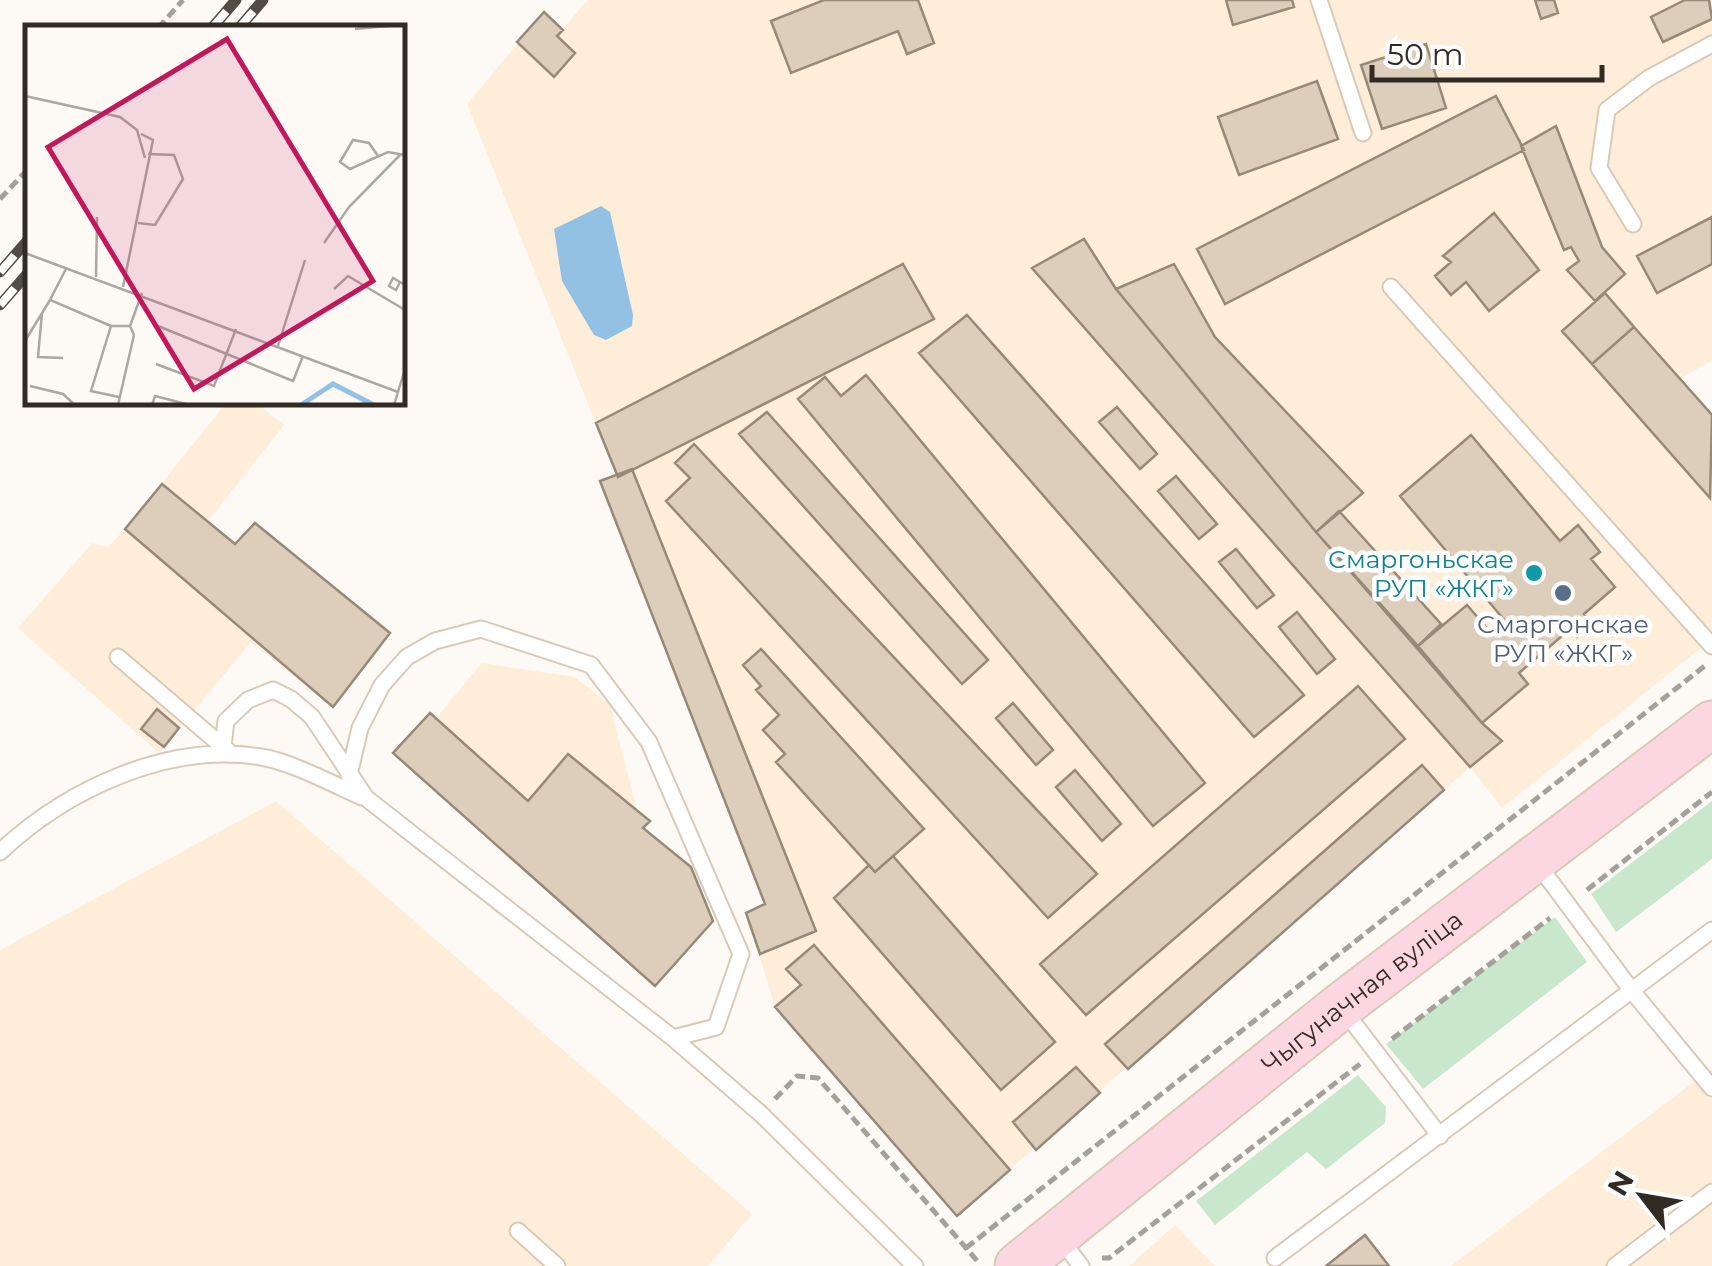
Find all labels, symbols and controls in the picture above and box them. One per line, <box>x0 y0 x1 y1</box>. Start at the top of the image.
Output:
scale bar <box>1372 20 1602 82</box>
inset map <box>25 25 405 405</box>
text: 50 m <box>1387 36 1464 73</box>
place label: Смаргоньскае РУП «ЖКГ» <box>1328 544 1514 603</box>
marker: Смаргоньскае РУП «ЖКГ» <box>1523 562 1545 584</box>
marker: Смаргонскае РУП «ЖКГ» <box>1552 582 1574 604</box>
place label: Смаргонскае РУП «ЖКГ» <box>1477 609 1649 668</box>
street label: Чыгуначная вуліца <box>1256 904 1468 1079</box>
north arrow <box>1592 1146 1692 1246</box>
text: N <box>1600 1165 1641 1202</box>

